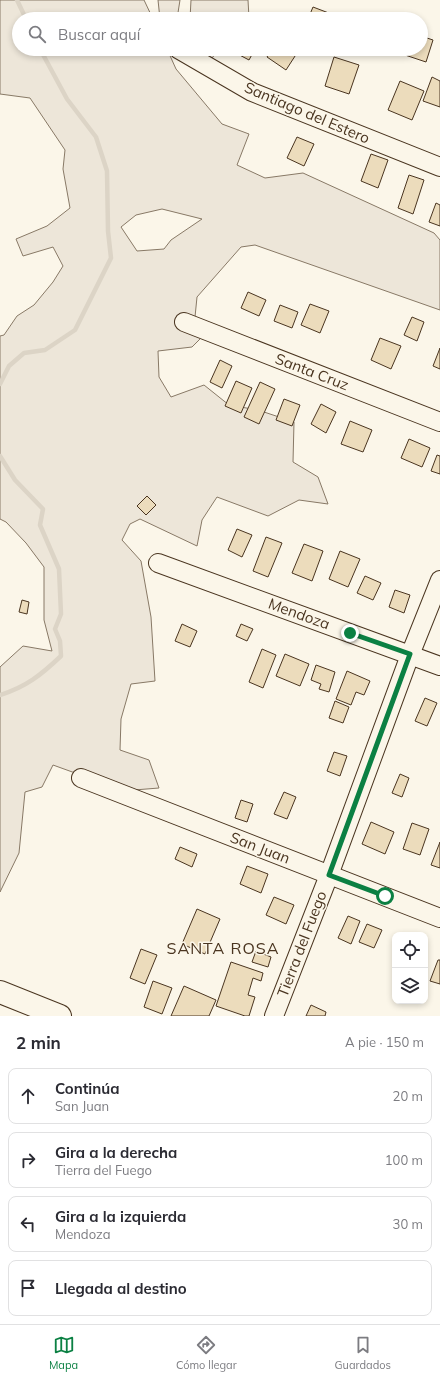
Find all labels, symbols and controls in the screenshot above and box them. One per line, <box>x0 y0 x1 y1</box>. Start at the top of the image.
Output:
search box <box>12 12 428 56</box>
icon: search <box>26 23 48 45</box>
text: Buscar aquí <box>58 25 140 44</box>
street label: Santiago del Estero <box>242 78 373 148</box>
street label: Santa Cruz <box>273 349 352 394</box>
street label: Mendoza <box>266 594 332 633</box>
route end <box>341 624 359 642</box>
street label: San Juan <box>228 827 293 868</box>
route start <box>376 887 394 905</box>
street label: Tierra del Fuego <box>273 888 330 999</box>
map controls <box>392 932 428 1004</box>
button: locate <box>392 932 428 968</box>
district label: SANTA ROSA <box>166 938 280 958</box>
button: layers <box>392 968 428 1004</box>
text: 2 min <box>16 1032 61 1053</box>
text: A pie · 150 m <box>345 1034 424 1050</box>
text: Continúa <box>55 1079 120 1098</box>
icon: ahead <box>17 1085 39 1107</box>
text: 20 m <box>393 1088 423 1104</box>
text: San Juan <box>55 1098 109 1114</box>
text: Gira a la derecha <box>55 1143 177 1162</box>
icon: right <box>17 1149 39 1171</box>
text: 100 m <box>385 1152 423 1168</box>
text: Tierra del Fuego <box>55 1162 152 1178</box>
text: Gira a la izquierda <box>55 1207 186 1226</box>
icon: left <box>17 1213 39 1235</box>
text: 30 m <box>393 1216 423 1232</box>
text: Mendoza <box>55 1226 110 1242</box>
icon: arrive <box>17 1277 39 1299</box>
text: Llegada al destino <box>55 1279 187 1298</box>
tab: Mapa <box>49 1334 78 1372</box>
tab: Cómo llegar <box>176 1334 237 1372</box>
tab: Guardados <box>335 1334 391 1372</box>

